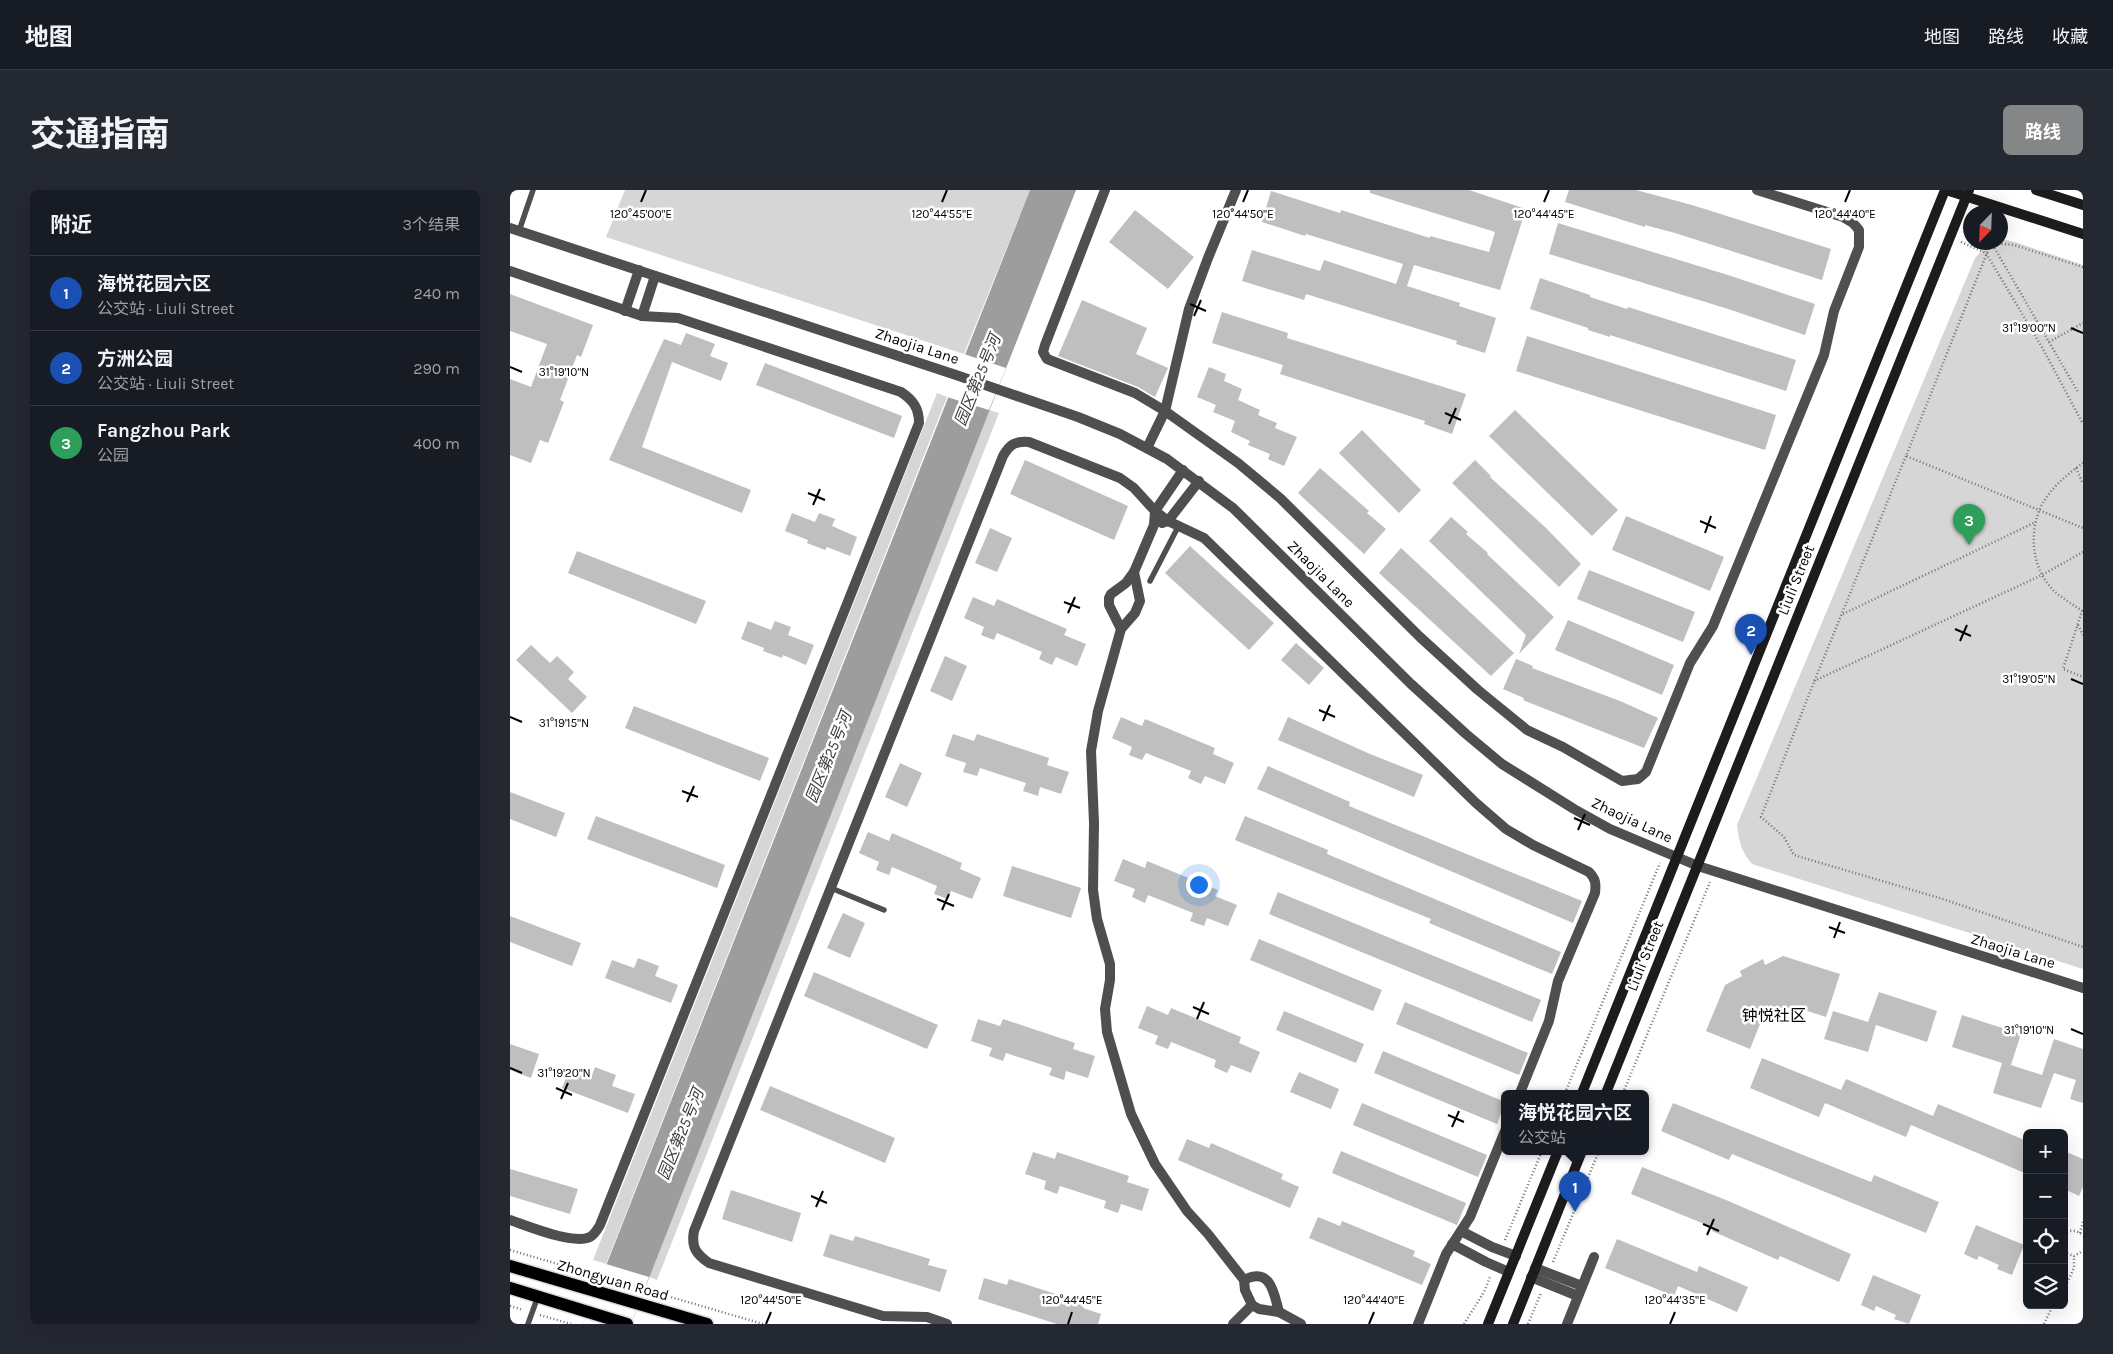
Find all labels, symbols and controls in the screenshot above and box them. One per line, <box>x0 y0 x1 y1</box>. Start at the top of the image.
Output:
text: 地图 <box>25 23 73 51</box>
text: 地图 <box>1924 26 1960 48</box>
text: 路线 <box>1988 26 2024 48</box>
text: 收藏 <box>2052 26 2088 48</box>
button: 路线 <box>2003 105 2083 155</box>
text: 交通指南 <box>30 114 170 155</box>
north arrow <box>1963 205 2008 250</box>
text: 120°45'00"E <box>610 207 672 221</box>
text: 120°44'55"E <box>911 207 973 221</box>
text: 120°44'50"E <box>1212 207 1274 221</box>
text: 120°44'45"E <box>1513 207 1575 221</box>
text: 120°44'40"E <box>1814 207 1876 221</box>
text: 附近 <box>50 213 92 237</box>
text: 3个结果 <box>403 215 460 234</box>
text: 海悦花园六区 <box>97 273 211 295</box>
text: 1 <box>63 284 69 303</box>
text: 240 m <box>414 284 460 303</box>
text: 公交站 · Liuli Street <box>97 299 234 318</box>
text: 31°19'00"N <box>2002 321 2056 335</box>
street label: Zhaojia Lane <box>873 324 961 368</box>
water label: 园区第25号河 <box>951 329 1005 428</box>
text: 方洲公园 <box>97 348 173 370</box>
text: 2 <box>61 359 71 378</box>
text: 290 m <box>413 359 460 378</box>
text: 31°19'10"N <box>539 365 589 379</box>
text: 公交站 · Liuli Street <box>97 374 234 393</box>
text: Fangzhou Park <box>97 420 231 442</box>
text: 3 <box>61 434 71 453</box>
text: 400 m <box>413 434 460 453</box>
text: 公园 <box>97 446 129 465</box>
pin: 3 <box>1953 504 1985 545</box>
street label: Zhaojia Lane <box>1284 537 1358 611</box>
street label: Liuli Street <box>1774 542 1818 618</box>
pin: 2 <box>1735 614 1767 655</box>
text: 31°19'05"N <box>2002 672 2056 686</box>
water label: 园区第25号河 <box>802 706 856 805</box>
text: 31°19'15"N <box>539 716 589 730</box>
street label: Zhaojia Lane <box>1589 793 1675 847</box>
your location <box>1186 872 1212 898</box>
street label: Liuli Street <box>1623 918 1667 994</box>
street label: Zhaojia Lane <box>1969 930 2057 972</box>
district label: 钟悦社区 <box>1742 1006 1806 1025</box>
text: 31°19'10"N <box>2004 1023 2054 1037</box>
text: 31°19'20"N <box>537 1066 591 1080</box>
water label: 园区第25号河 <box>654 1083 708 1182</box>
popup <box>1501 1090 1649 1155</box>
text: 海悦花园六区 <box>1518 1102 1632 1124</box>
text: 公交站 <box>1518 1128 1566 1147</box>
map controls <box>2023 1129 2068 1309</box>
button: + <box>2023 1129 2068 1174</box>
pin: 1 <box>1559 1171 1591 1212</box>
button: − <box>2023 1174 2068 1219</box>
button: locate <box>2023 1219 2068 1264</box>
street label: Zhongyuan Road <box>555 1255 671 1305</box>
button: layers <box>2023 1264 2068 1309</box>
text: 120°44'50"E <box>740 1293 802 1307</box>
text: 120°44'45"E <box>1041 1293 1103 1307</box>
text: 120°44'40"E <box>1343 1293 1405 1307</box>
text: 120°44'35"E <box>1644 1293 1706 1307</box>

